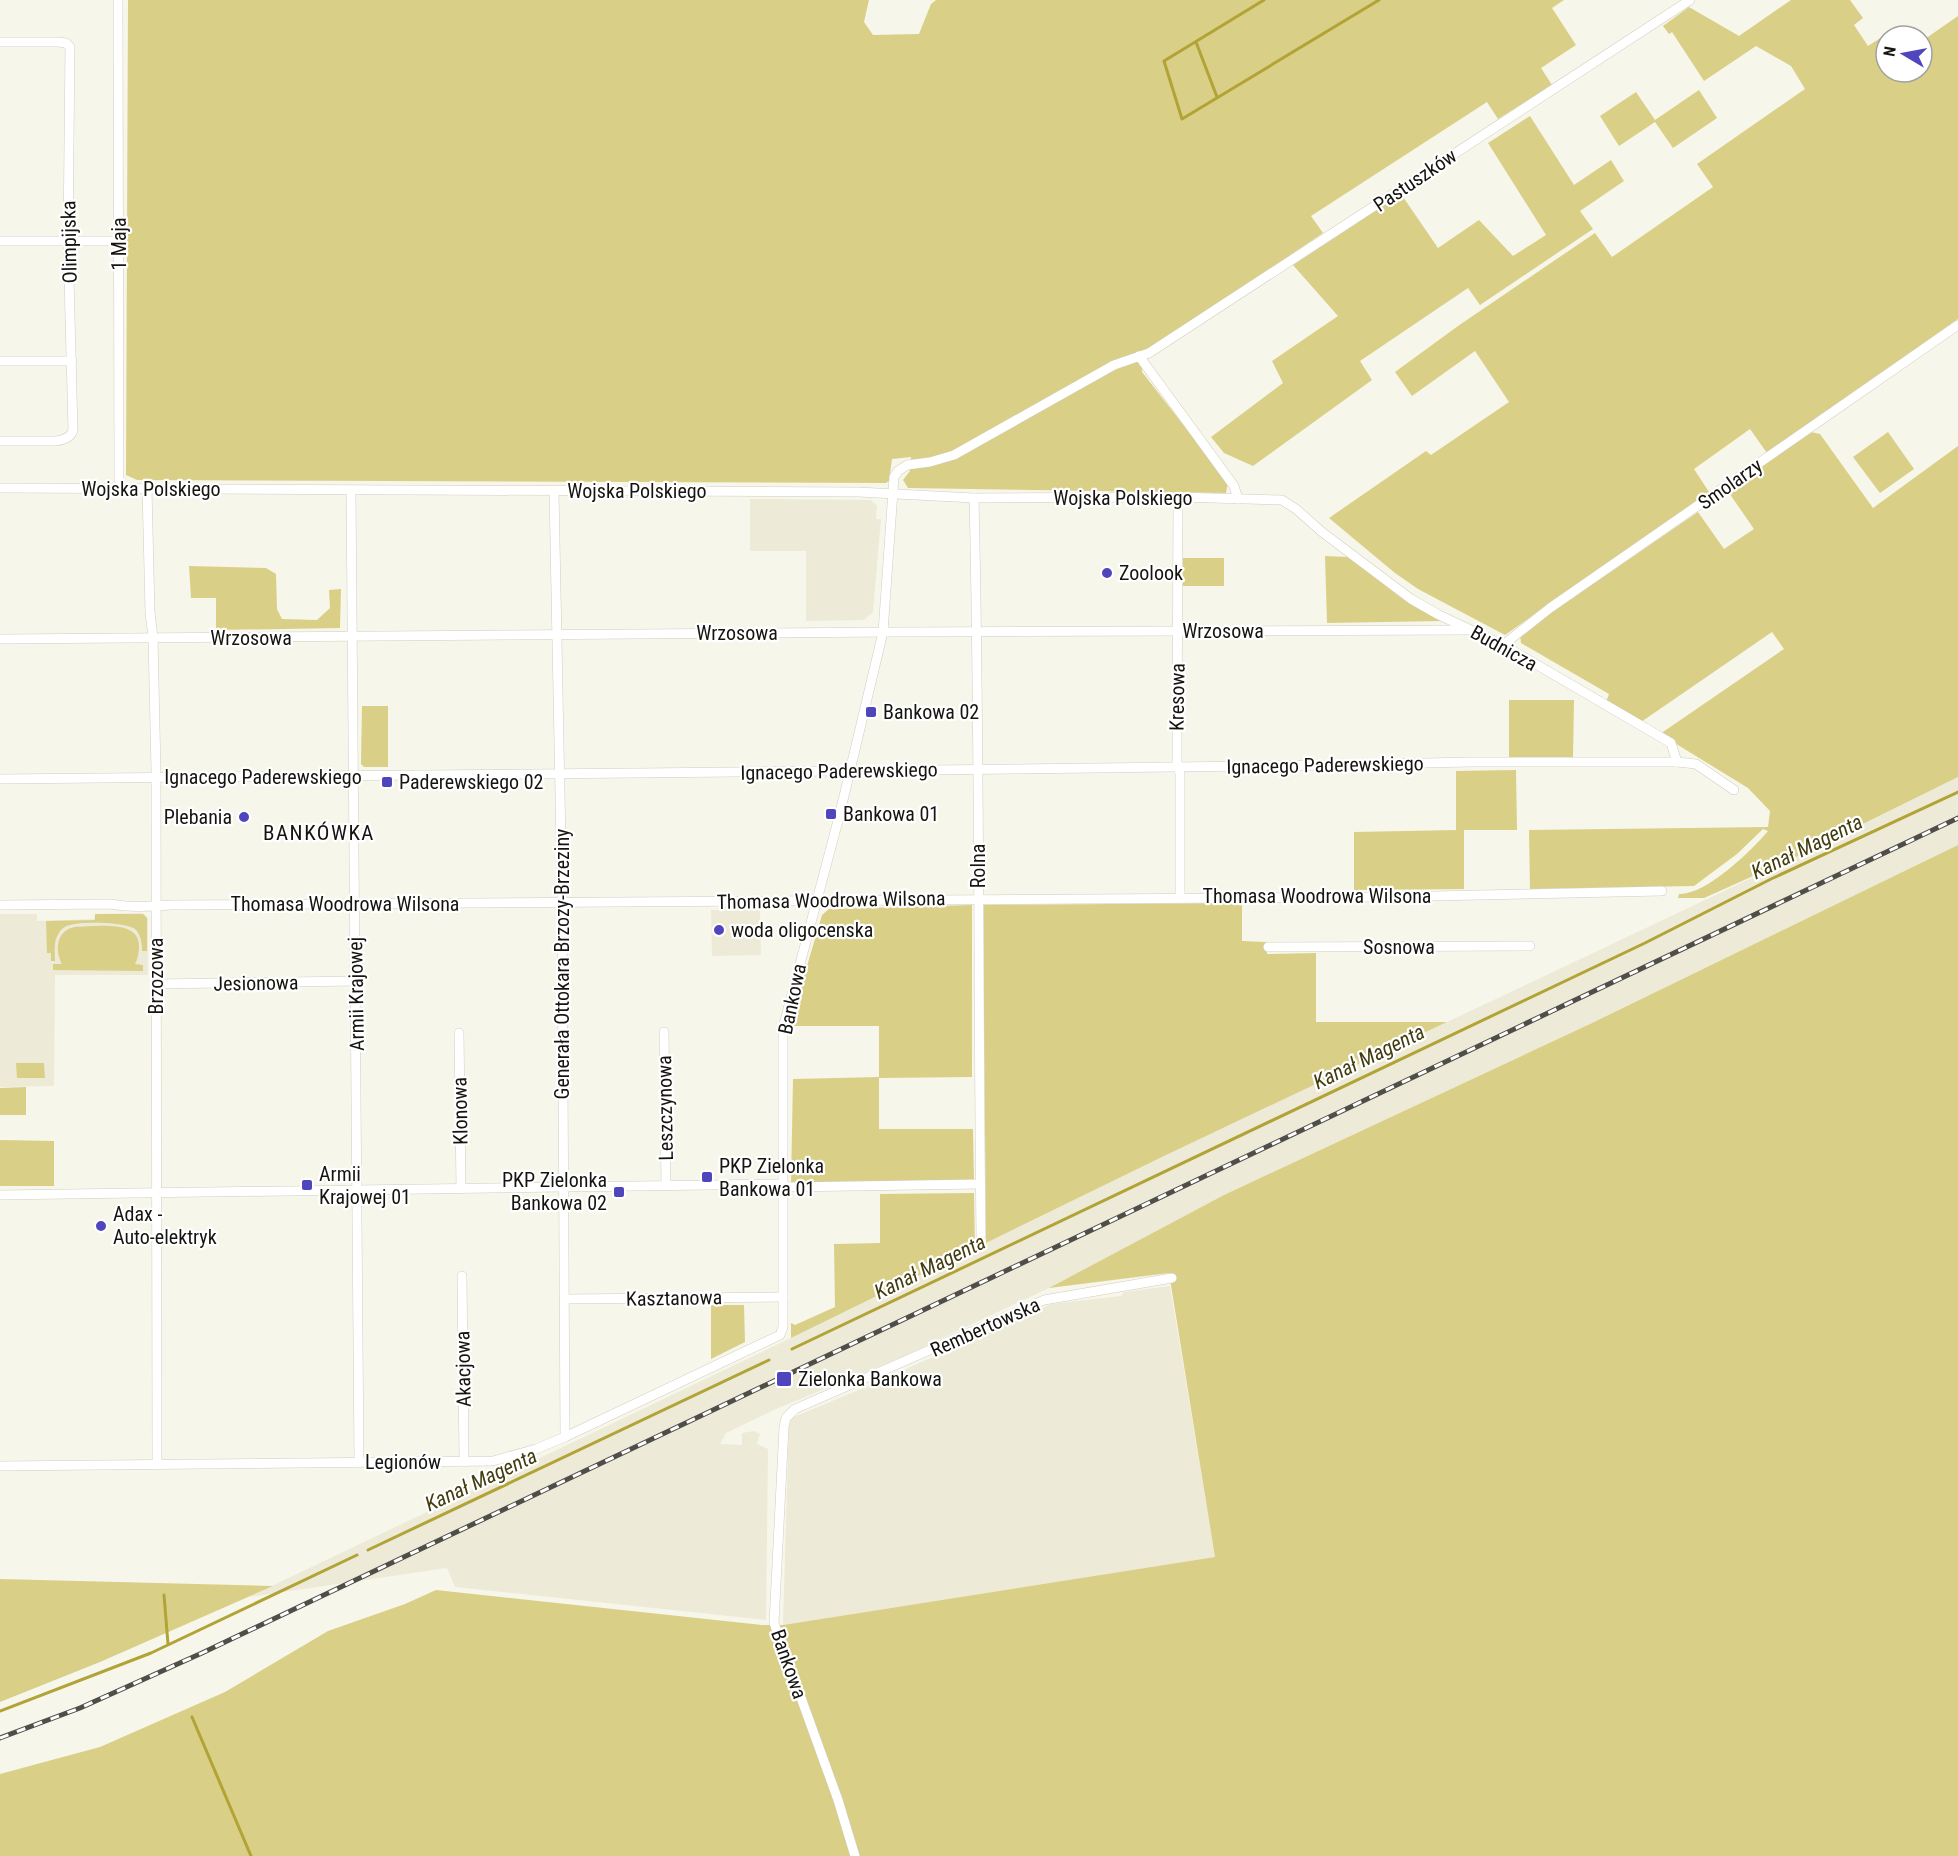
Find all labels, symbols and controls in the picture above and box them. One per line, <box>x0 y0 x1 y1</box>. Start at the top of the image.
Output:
north arrow <box>1874 24 1934 84</box>
text: N <box>1880 45 1900 58</box>
street label: Pastuszków <box>1369 143 1461 217</box>
street label: Olimpijska <box>56 200 82 284</box>
street label: 1 Maja <box>107 217 131 271</box>
street label: Smolarzy <box>1693 453 1767 515</box>
street label: Wojska Polskiego <box>81 477 221 501</box>
street label: Wojska Polskiego <box>567 479 707 503</box>
street label: Wojska Polskiego <box>1053 486 1193 510</box>
place label: Zoolook <box>1119 561 1183 585</box>
marker: Zoolook <box>1100 566 1114 580</box>
street label: Wrzosowa <box>1182 619 1264 643</box>
street label: Budnicza <box>1467 620 1541 676</box>
street label: Wrzosowa <box>696 621 778 645</box>
street label: Wrzosowa <box>210 626 292 650</box>
street label: Kresowa <box>1164 663 1190 731</box>
place label: Bankowa 02 <box>883 700 979 724</box>
marker: Bankowa 02 <box>864 705 878 719</box>
street label: Ignacego Paderewskiego <box>1226 751 1424 779</box>
street label: Ignacego Paderewskiego <box>740 757 938 785</box>
street label: Ignacego Paderewskiego <box>164 765 362 789</box>
place label: Paderewskiego 02 <box>399 770 544 794</box>
marker: Paderewskiego 02 <box>380 775 394 789</box>
place label: Bankowa 01 <box>843 802 939 826</box>
place label: Plebania <box>164 805 232 829</box>
marker: Bankowa 01 <box>824 807 838 821</box>
marker: Plebania <box>237 810 251 824</box>
water label: Kanał Magenta <box>1747 810 1867 884</box>
district label: BANKÓWKA <box>263 821 375 845</box>
street label: Generała Ottokara Brzozy-Brzeziny <box>550 829 574 1099</box>
street label: Rolna <box>966 844 990 888</box>
street label: Thomasa Woodrowa Wilsona <box>1203 884 1431 908</box>
street label: Thomasa Woodrowa Wilsona <box>716 886 946 914</box>
street label: Thomasa Woodrowa Wilsona <box>231 892 459 916</box>
place label: woda oligocenska <box>731 918 873 942</box>
marker: woda oligocenska <box>712 923 726 937</box>
street label: Sosnowa <box>1363 935 1435 959</box>
street label: Armii Krajowej <box>343 937 369 1051</box>
street label: Brzozowa <box>144 938 168 1014</box>
street label: Bankowa <box>773 961 811 1037</box>
street label: Jesionowa <box>213 970 299 996</box>
water label: Kanał Magenta <box>1309 1020 1429 1094</box>
street label: Leszczynowa <box>652 1055 678 1161</box>
street label: Klonowa <box>447 1077 473 1145</box>
place label: PKP Zielonka Bankowa 01 <box>719 1154 824 1201</box>
place label: Armii Krajowej 01 <box>319 1162 411 1209</box>
place label: PKP Zielonka Bankowa 02 <box>502 1168 607 1215</box>
marker: PKP Zielonka Bankowa 01 <box>700 1170 714 1184</box>
marker: Armii Krajowej 01 <box>300 1178 314 1192</box>
marker: PKP Zielonka Bankowa 02 <box>612 1185 626 1199</box>
place label: Adax - Auto-elektryk <box>113 1202 217 1249</box>
marker: Adax - Auto-elektryk <box>94 1219 108 1233</box>
water label: Kanał Magenta <box>870 1230 990 1304</box>
street label: Kasztanowa <box>626 1285 722 1311</box>
street label: Rembertowska <box>927 1292 1043 1362</box>
street label: Akacjowa <box>450 1331 476 1407</box>
place label: Zielonka Bankowa <box>798 1367 942 1391</box>
marker: Zielonka Bankowa <box>775 1370 793 1388</box>
water label: Kanał Magenta <box>421 1444 541 1516</box>
street label: Legionów <box>365 1450 441 1474</box>
street label: Bankowa <box>766 1626 812 1702</box>

